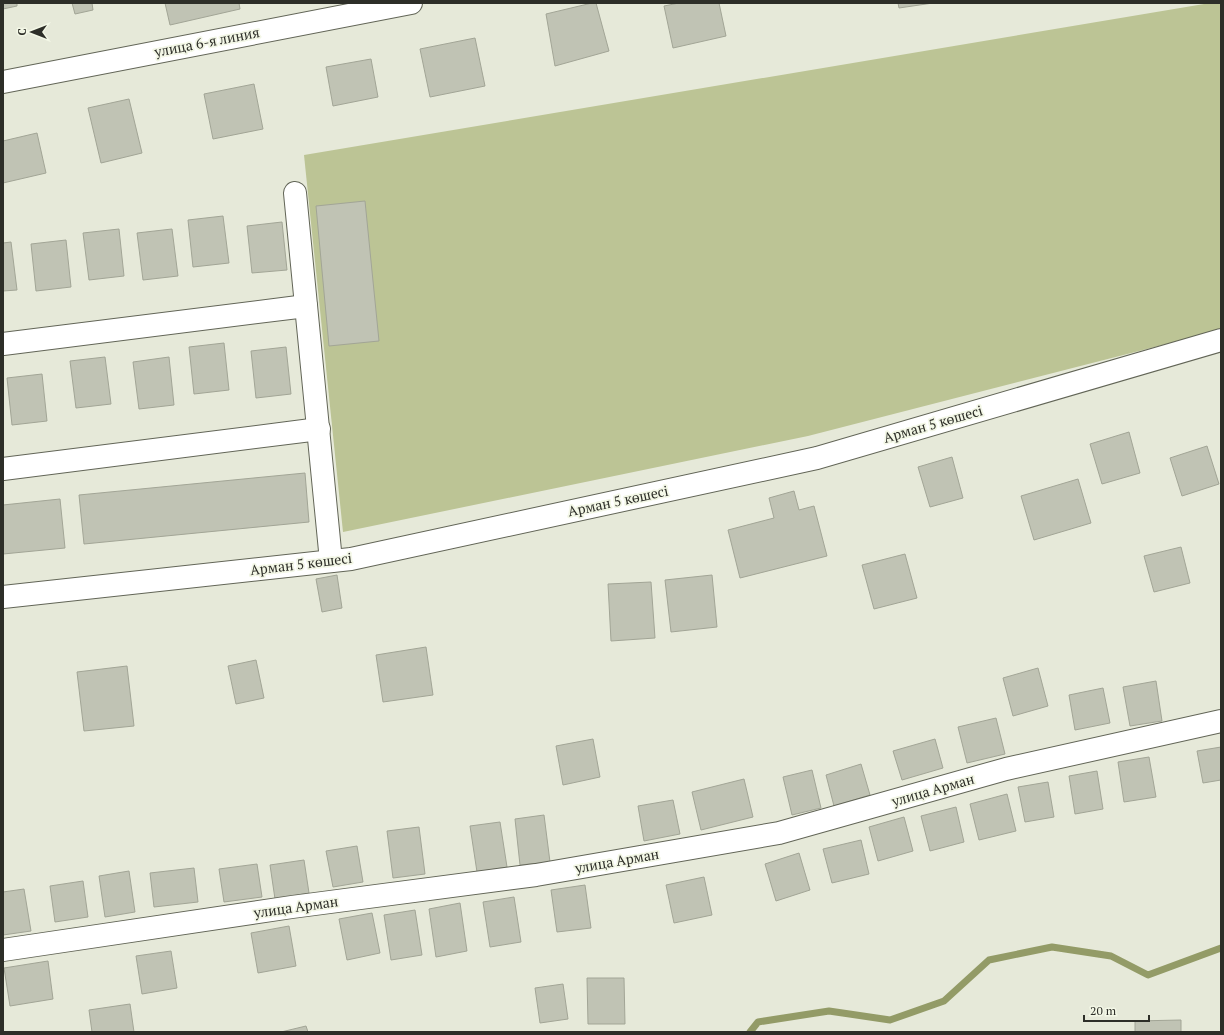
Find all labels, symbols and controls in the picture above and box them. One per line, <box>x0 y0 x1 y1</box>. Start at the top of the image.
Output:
north arrow <box>12 12 52 52</box>
street label: улица 6-я линия <box>152 22 261 61</box>
text: С <box>15 28 29 36</box>
street label: Арман 5 көшесі <box>881 400 985 447</box>
street label: Арман 5 көшесі <box>566 481 670 520</box>
street label: Арман 5 көшесі <box>249 548 353 579</box>
street label: улица Арман <box>888 769 977 811</box>
street label: улица Арман <box>572 844 661 877</box>
street label: улица Арман <box>251 891 340 922</box>
scale bar <box>1084 997 1149 1023</box>
text: 20 m <box>1090 1003 1117 1018</box>

